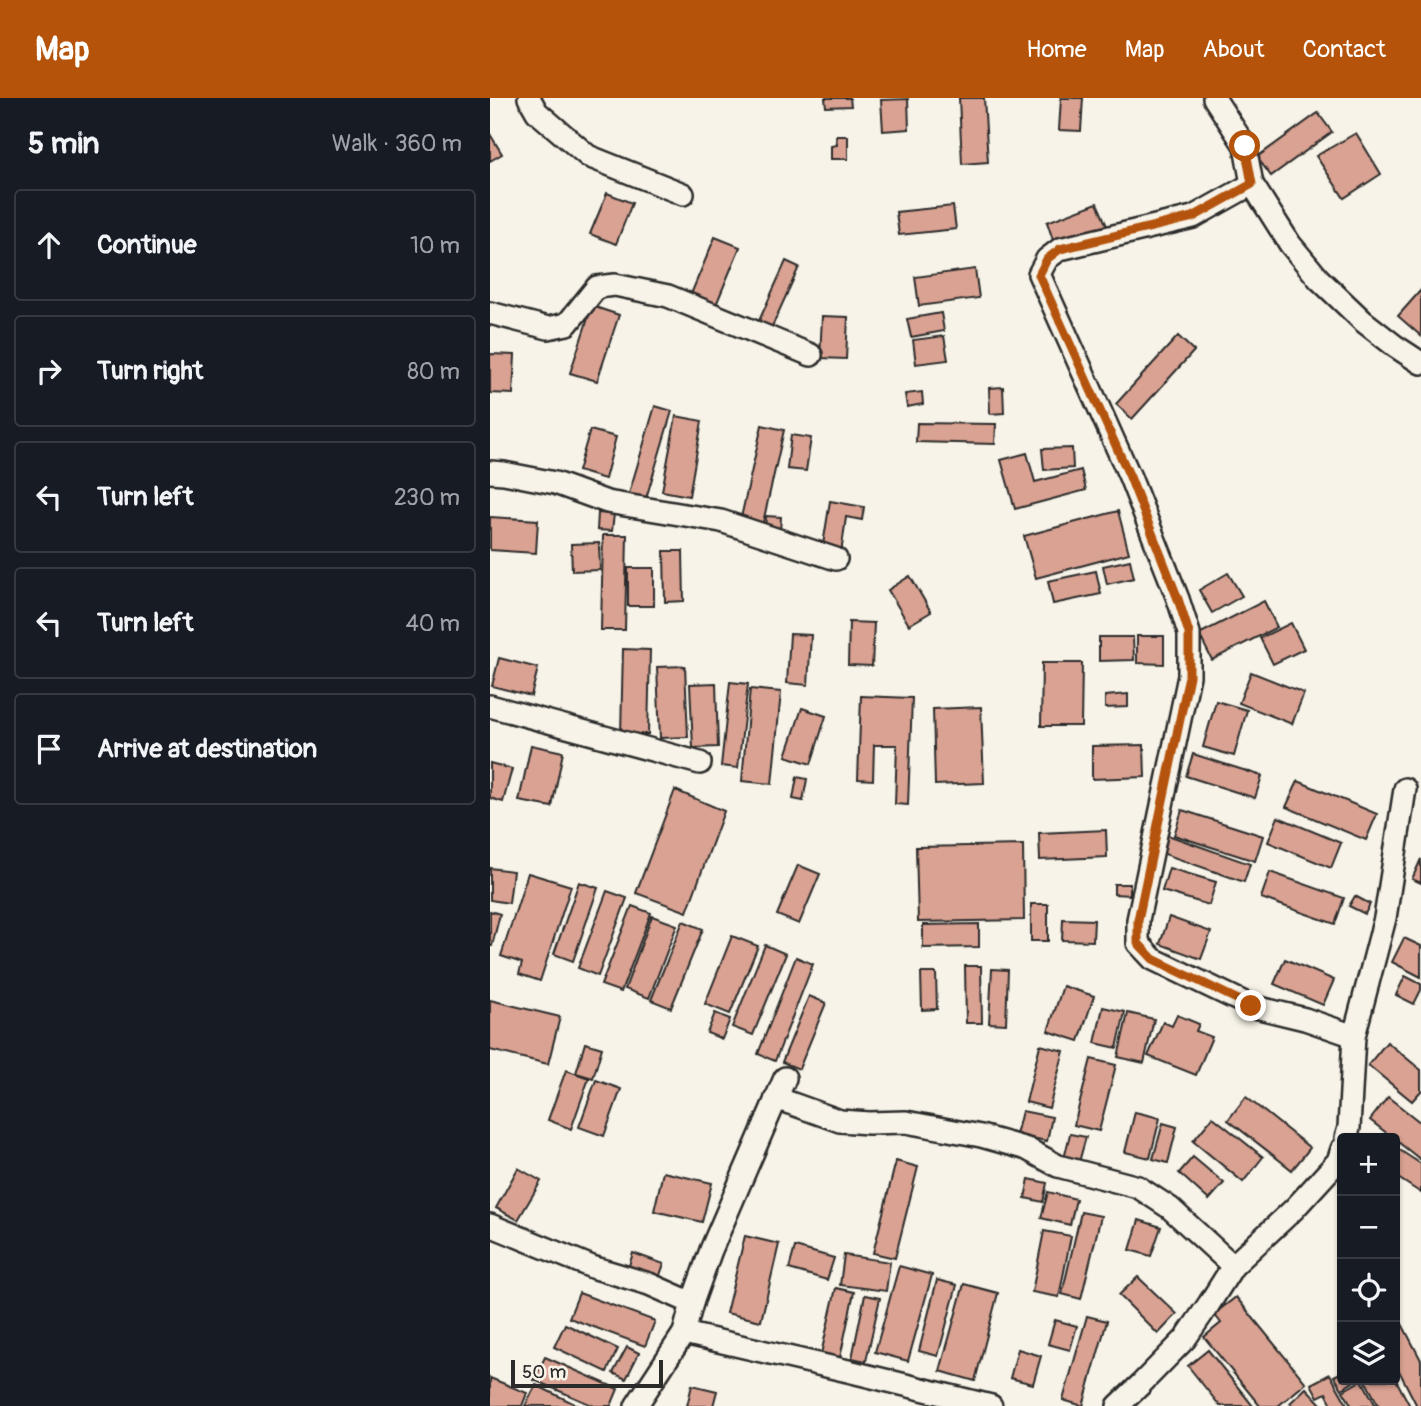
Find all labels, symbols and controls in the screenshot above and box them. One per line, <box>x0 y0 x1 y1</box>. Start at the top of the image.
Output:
text: Map <box>35 29 90 70</box>
text: Home <box>1026 35 1087 64</box>
text: Map <box>1125 35 1165 64</box>
text: About <box>1203 35 1265 64</box>
text: Contact <box>1303 35 1386 64</box>
text: 5 min <box>28 125 99 162</box>
text: Walk · 360 m <box>332 129 462 158</box>
route start <box>1229 130 1260 161</box>
icon: ahead <box>30 226 68 264</box>
text: Continue <box>97 229 197 261</box>
text: 10 m <box>410 231 460 260</box>
icon: right <box>30 352 68 390</box>
text: Turn right <box>97 355 203 387</box>
text: 80 m <box>407 357 460 386</box>
icon: left <box>30 478 68 516</box>
text: Turn left <box>97 481 193 513</box>
text: 230 m <box>394 483 460 512</box>
icon: left <box>30 604 68 642</box>
text: Turn left <box>97 607 193 639</box>
text: 40 m <box>406 609 460 638</box>
icon: arrive <box>30 730 68 768</box>
text: Arrive at destination <box>97 733 317 765</box>
route end <box>1235 990 1266 1021</box>
map controls <box>1337 1133 1400 1385</box>
button: + <box>1337 1133 1400 1196</box>
button: − <box>1337 1196 1400 1259</box>
button: locate <box>1337 1259 1400 1322</box>
button: layers <box>1337 1322 1400 1385</box>
scale bar <box>511 1357 663 1389</box>
text: 50 m <box>522 1360 566 1384</box>

